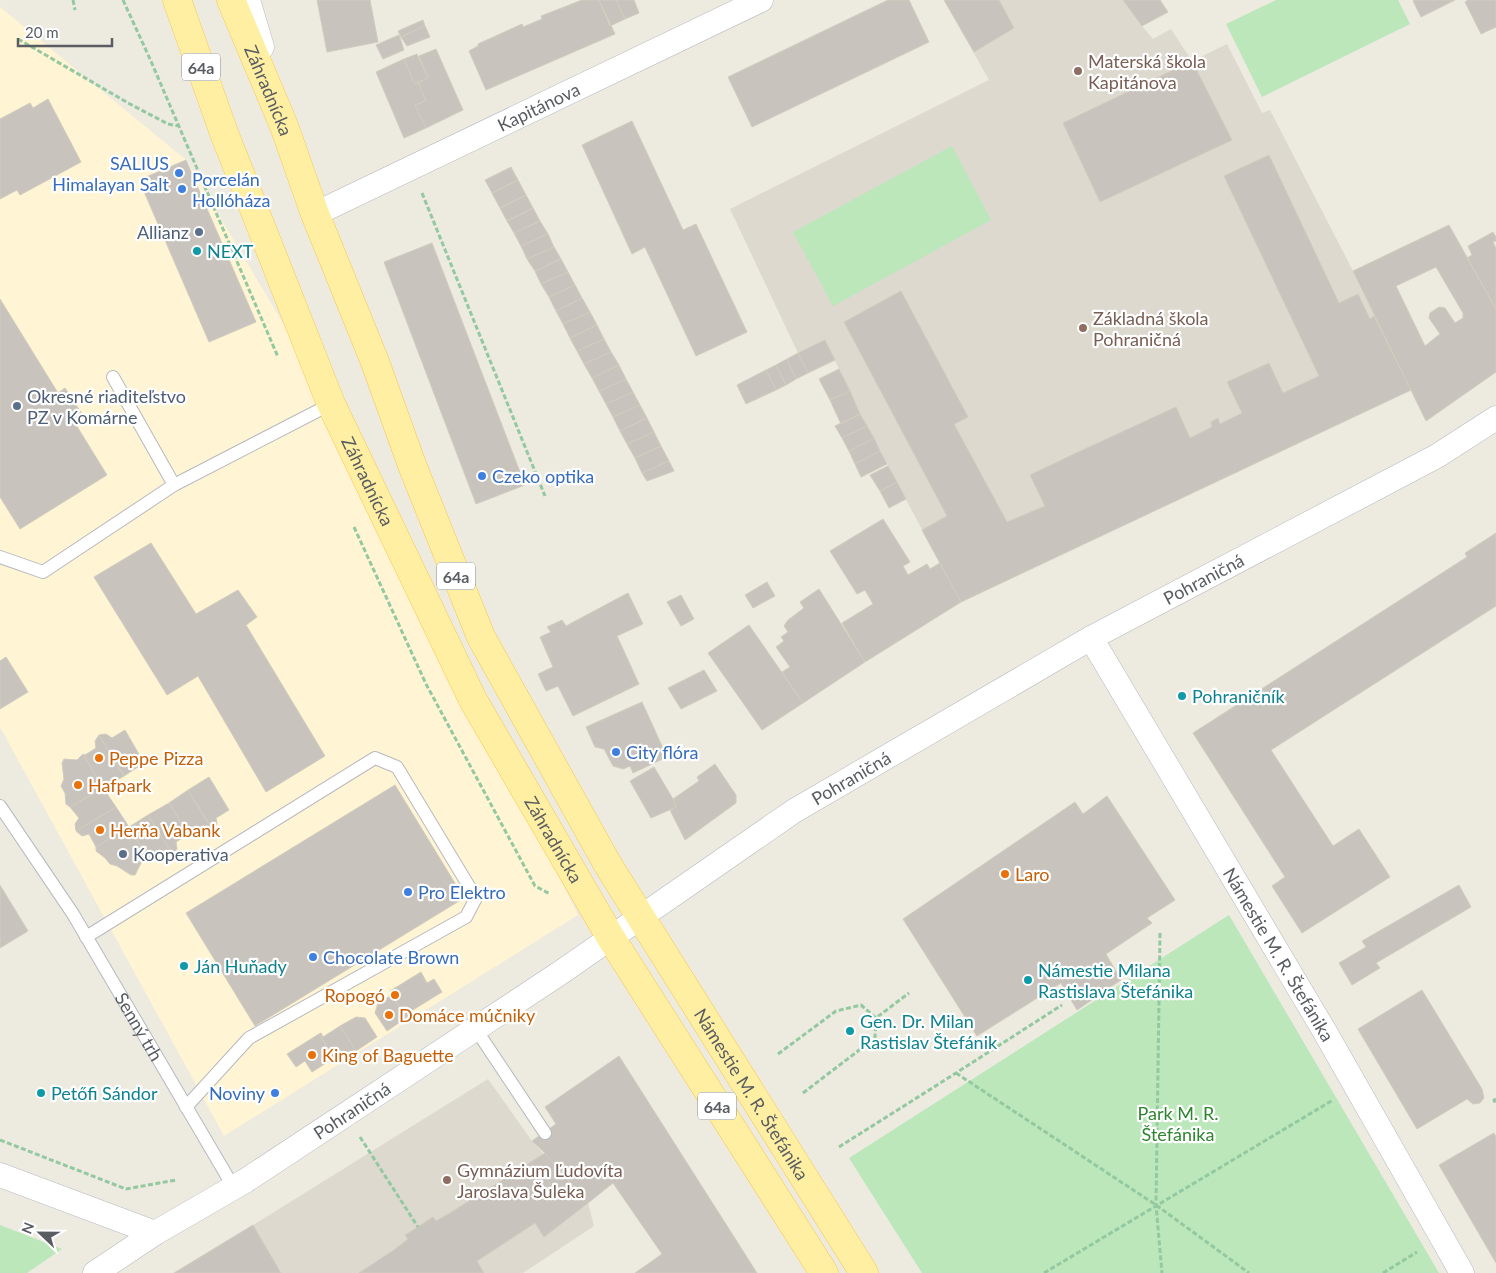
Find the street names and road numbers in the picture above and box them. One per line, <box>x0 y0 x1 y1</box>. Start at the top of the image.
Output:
street label: Záhradnícka <box>240 42 298 139</box>
road number: 64a <box>182 54 220 80</box>
street label: Kapitánova <box>494 78 583 136</box>
street label: Záhradnícka <box>337 433 399 529</box>
street label: Pohraničná <box>1159 549 1248 609</box>
road number: 64a <box>437 562 475 590</box>
street label: Pohraničná <box>807 746 894 809</box>
street label: Záhradnícka <box>520 792 588 887</box>
street label: Námestie M. R. Štefánika <box>1219 863 1339 1045</box>
street label: Senný trh <box>111 988 168 1065</box>
street label: Námestie M. R. Štefánika <box>690 1004 814 1184</box>
street label: Pohraničná <box>309 1077 395 1144</box>
road number: 64a <box>698 1092 736 1120</box>

